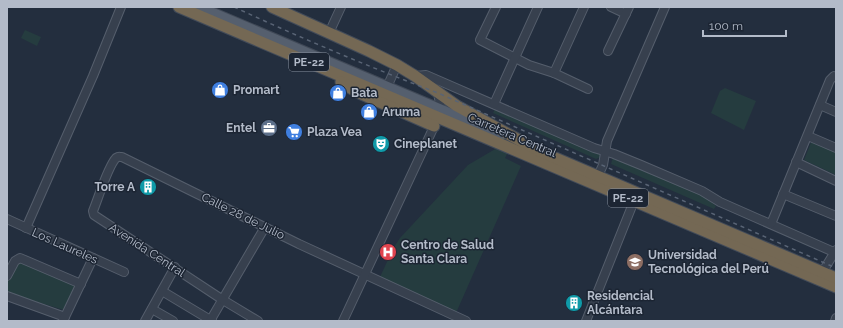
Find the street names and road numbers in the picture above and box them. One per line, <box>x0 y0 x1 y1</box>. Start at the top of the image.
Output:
road number: PE-22 <box>289 53 329 71</box>
street label: Carretera Central <box>466 110 559 160</box>
road number: PE-22 <box>608 189 648 207</box>
street label: Calle 28 de Julio <box>199 190 287 242</box>
street label: Avenida Central <box>106 220 188 280</box>
street label: Los Laureles <box>30 225 100 267</box>

